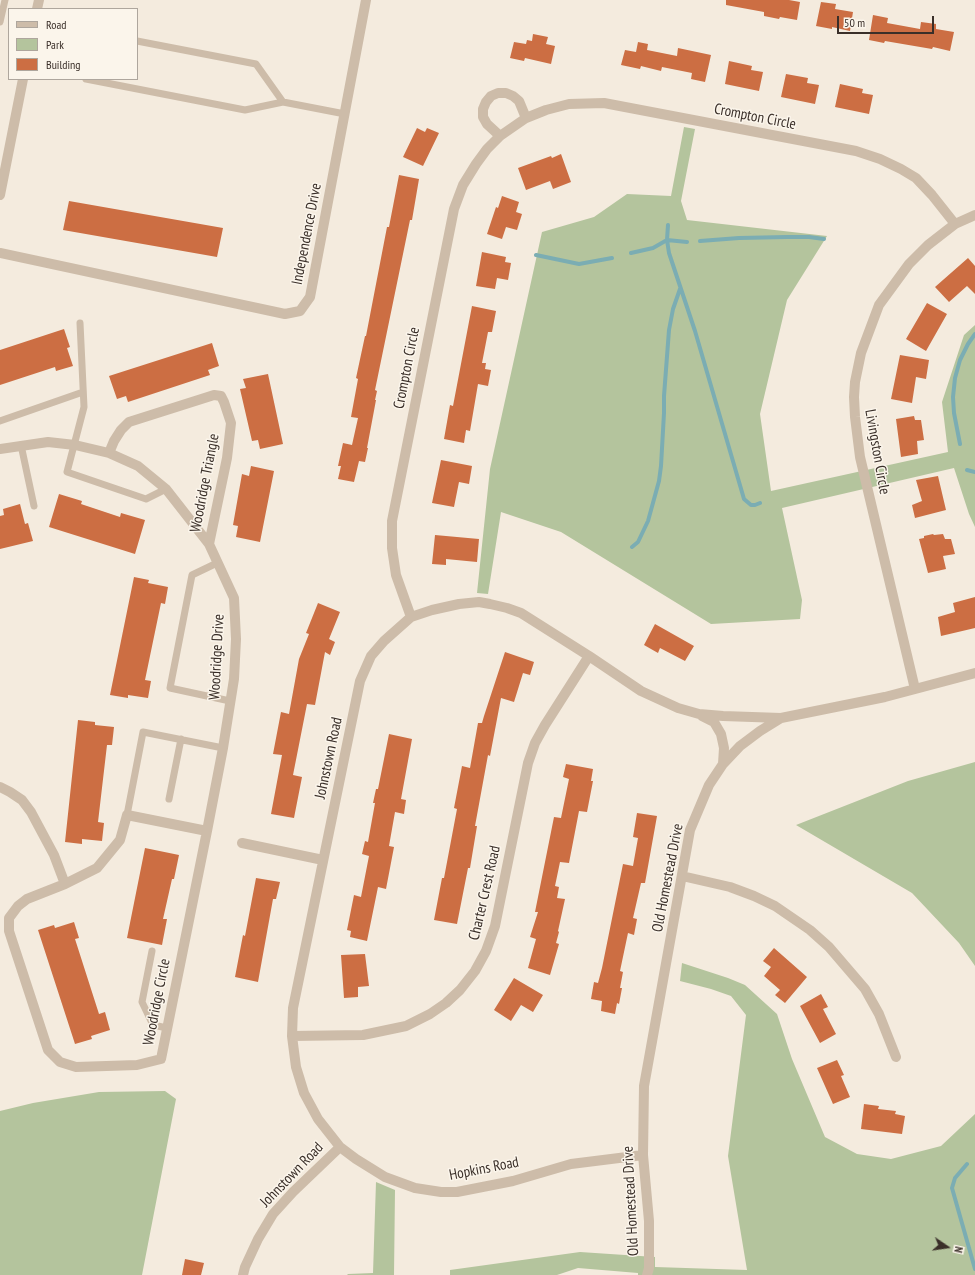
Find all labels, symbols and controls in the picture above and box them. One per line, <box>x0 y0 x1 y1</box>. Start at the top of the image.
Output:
legend <box>8 8 138 80</box>
scale bar <box>839 8 936 34</box>
text: 50 m <box>844 15 865 30</box>
text: Road <box>46 17 66 32</box>
text: Park <box>46 37 64 52</box>
text: Building <box>46 57 81 72</box>
street label: Crompton Circle <box>713 100 797 134</box>
street label: Independence Drive <box>288 182 326 286</box>
street label: Crompton Circle <box>390 326 424 410</box>
street label: Livingston Circle <box>861 408 893 496</box>
street label: Woodridge Triangle <box>187 432 223 534</box>
street label: Woodridge Drive <box>206 614 228 700</box>
street label: Johnstown Road <box>312 716 346 800</box>
street label: Old Homestead Drive <box>649 822 687 934</box>
street label: Charter Crest Road <box>465 844 505 942</box>
street label: Woodridge Circle <box>140 957 174 1047</box>
street label: Johnstown Road <box>257 1139 327 1211</box>
street label: Old Homestead Drive <box>619 1146 643 1256</box>
street label: Hopkins Road <box>448 1153 520 1185</box>
north arrow <box>927 1227 967 1267</box>
text: N <box>951 1245 966 1254</box>

